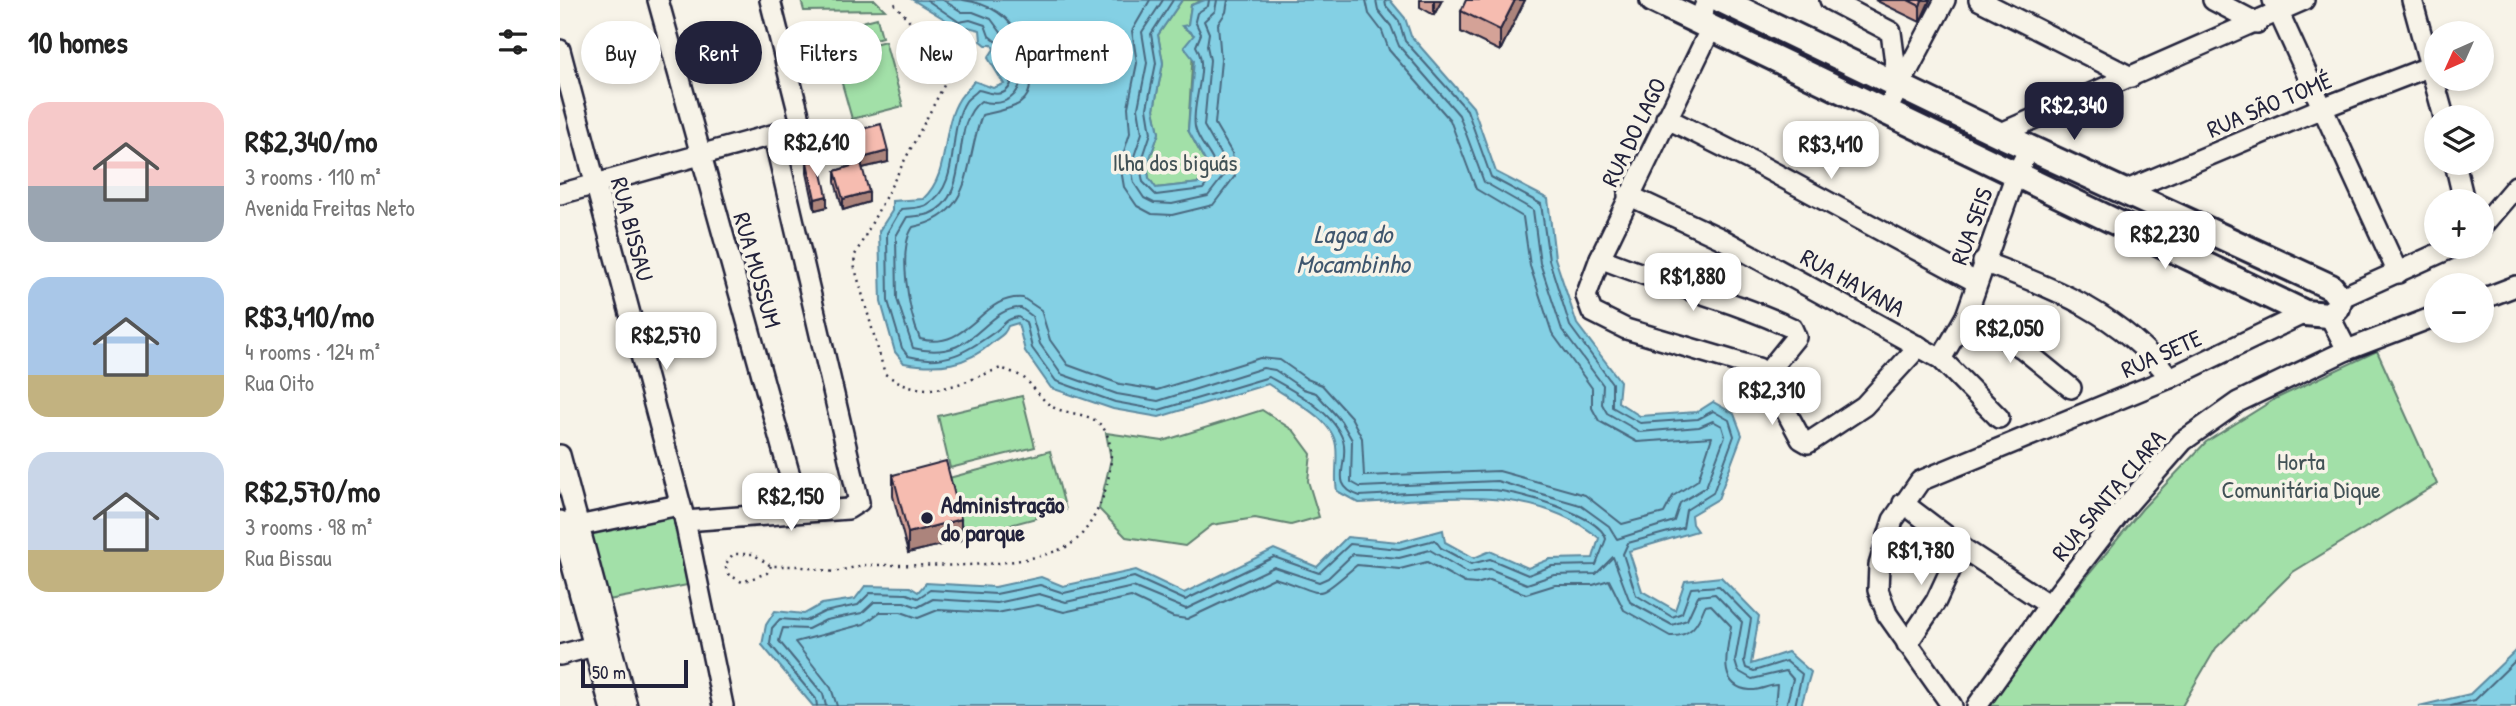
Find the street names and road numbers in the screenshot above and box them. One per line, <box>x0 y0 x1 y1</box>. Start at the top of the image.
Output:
street label: RUA SÃO TOMÉ <box>2202 63 2337 145</box>
street label: RUA DO LAGO <box>1593 72 1673 192</box>
street label: RUA BISSAU <box>604 174 662 284</box>
street label: RUA SEIS <box>1942 183 2000 269</box>
street label: RUA MUSSUM <box>726 209 790 331</box>
street label: RUA HAVANA <box>1795 240 1911 324</box>
street label: RUA SETE <box>2116 321 2207 385</box>
street label: RUA SANTA CLARA <box>2044 423 2172 567</box>

